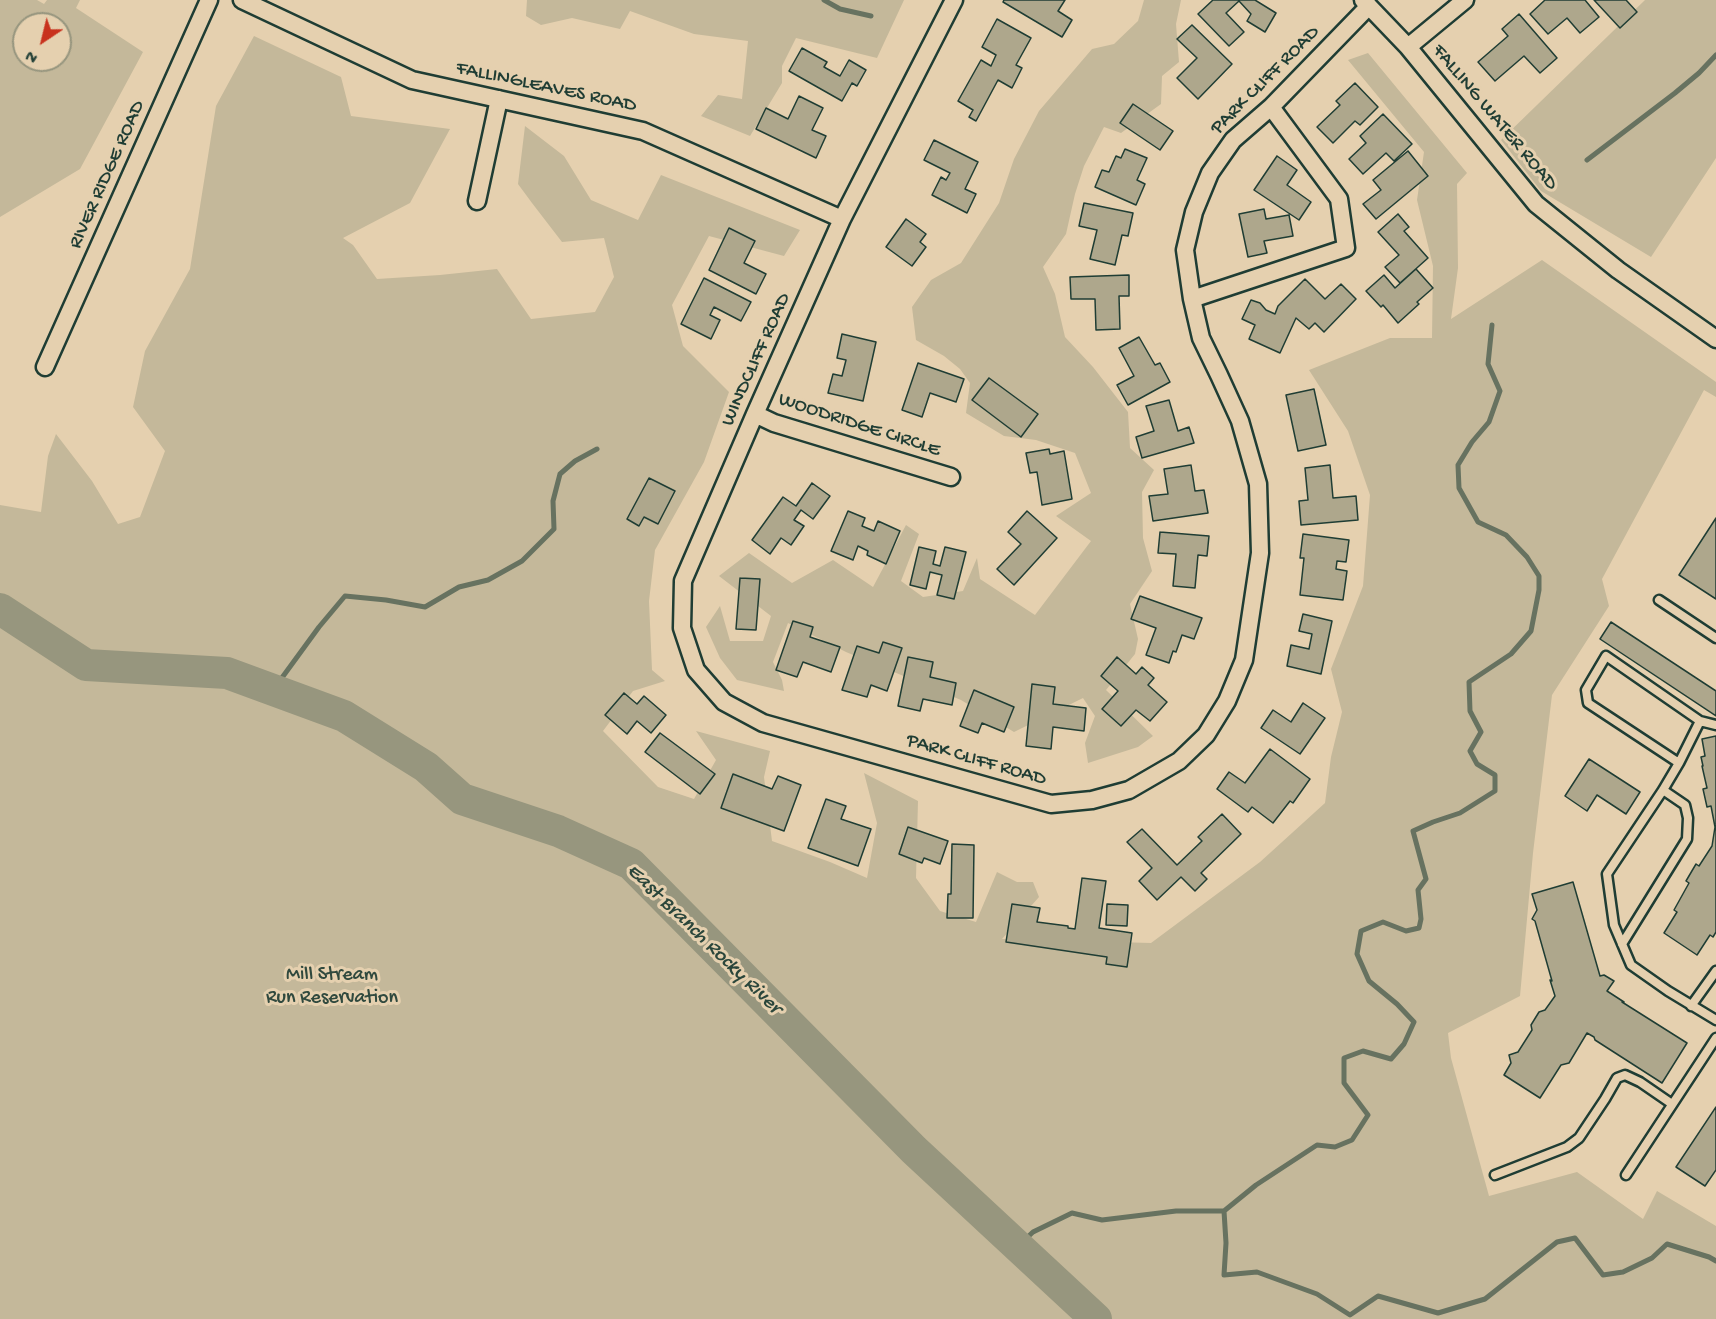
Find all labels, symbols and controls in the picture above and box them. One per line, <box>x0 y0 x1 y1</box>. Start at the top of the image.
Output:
north arrow <box>12 12 72 72</box>
street label: PARK CLIFF ROAD <box>1206 21 1326 141</box>
street label: FALLING WATER ROAD <box>1426 40 1562 196</box>
text: N <box>23 45 42 66</box>
street label: FALLINGLEAVES ROAD <box>454 57 638 119</box>
street label: RIVER RIDGE ROAD <box>65 97 151 253</box>
street label: WINDCLIFF ROAD <box>717 290 797 430</box>
street label: WOODRIDGE CIRCLE <box>775 388 943 464</box>
street label: PARK CLIFF ROAD <box>903 730 1049 792</box>
water label: East Branch Rocky River <box>620 859 786 1021</box>
park label: Mill Stream Run Reservation <box>266 964 398 1011</box>

